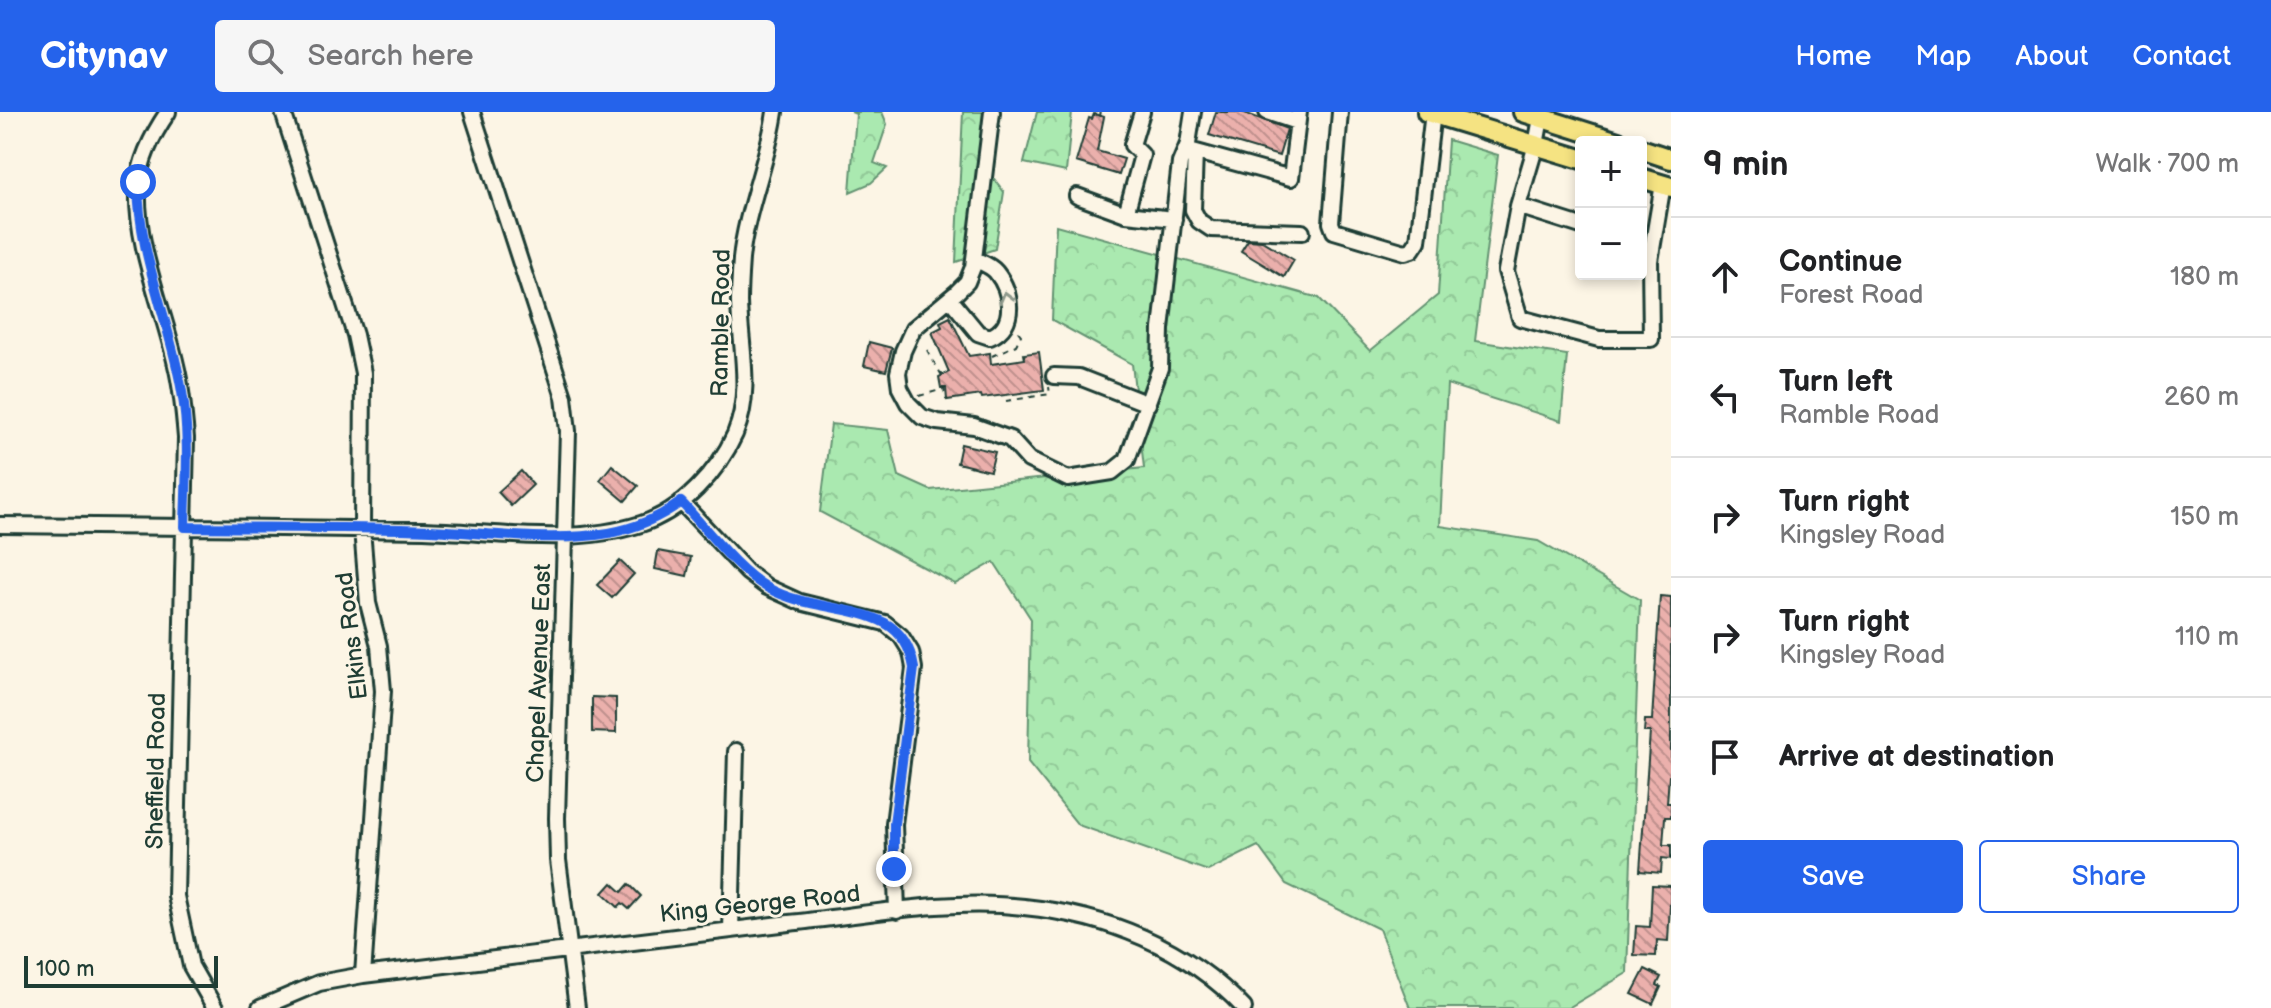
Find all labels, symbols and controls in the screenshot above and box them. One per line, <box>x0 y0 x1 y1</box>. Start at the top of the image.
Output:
search box <box>215 20 775 92</box>
text: Citynav <box>40 34 167 79</box>
icon: search <box>243 34 287 78</box>
text: Search here <box>307 38 474 74</box>
text: Home <box>1795 40 1871 73</box>
text: Map <box>1915 40 1972 73</box>
text: About <box>2016 40 2088 73</box>
text: Contact <box>2132 40 2231 73</box>
map controls <box>1575 136 1647 280</box>
button: + <box>1575 136 1647 208</box>
text: 9 min <box>1703 144 1788 185</box>
text: Walk · 700 m <box>2095 149 2239 180</box>
route start <box>120 164 156 200</box>
button: − <box>1575 208 1647 280</box>
text: Continue <box>1779 244 1902 280</box>
street label: Ramble Road <box>705 249 737 397</box>
icon: ahead <box>1703 255 1747 299</box>
text: 180 m <box>2170 262 2239 293</box>
text: Forest Road <box>1779 280 1924 311</box>
one-way arrow <box>998 291 1015 305</box>
text: Turn left <box>1779 364 1893 400</box>
icon: left <box>1703 375 1747 419</box>
text: 260 m <box>2164 382 2239 413</box>
text: Ramble Road <box>1779 400 1940 431</box>
text: Turn right <box>1779 484 1910 520</box>
icon: right <box>1703 495 1747 539</box>
text: 150 m <box>2170 502 2239 533</box>
text: Kingsley Road <box>1779 520 1945 551</box>
street label: Chapel Avenue East <box>521 562 557 783</box>
street label: Elkins Road <box>330 570 374 702</box>
text: Turn right <box>1779 604 1910 640</box>
icon: right <box>1703 615 1747 659</box>
text: 110 m <box>2175 622 2239 653</box>
text: Kingsley Road <box>1779 640 1945 671</box>
street label: Sheffield Road <box>140 692 172 850</box>
icon: arrive <box>1703 735 1747 779</box>
text: Arrive at destination <box>1779 739 2055 775</box>
button: Save <box>1703 840 1963 913</box>
button: Share <box>1979 840 2239 913</box>
route end <box>876 851 912 887</box>
street label: King George Road <box>658 879 862 929</box>
scale bar <box>24 952 218 988</box>
text: 100 m <box>36 956 95 983</box>

